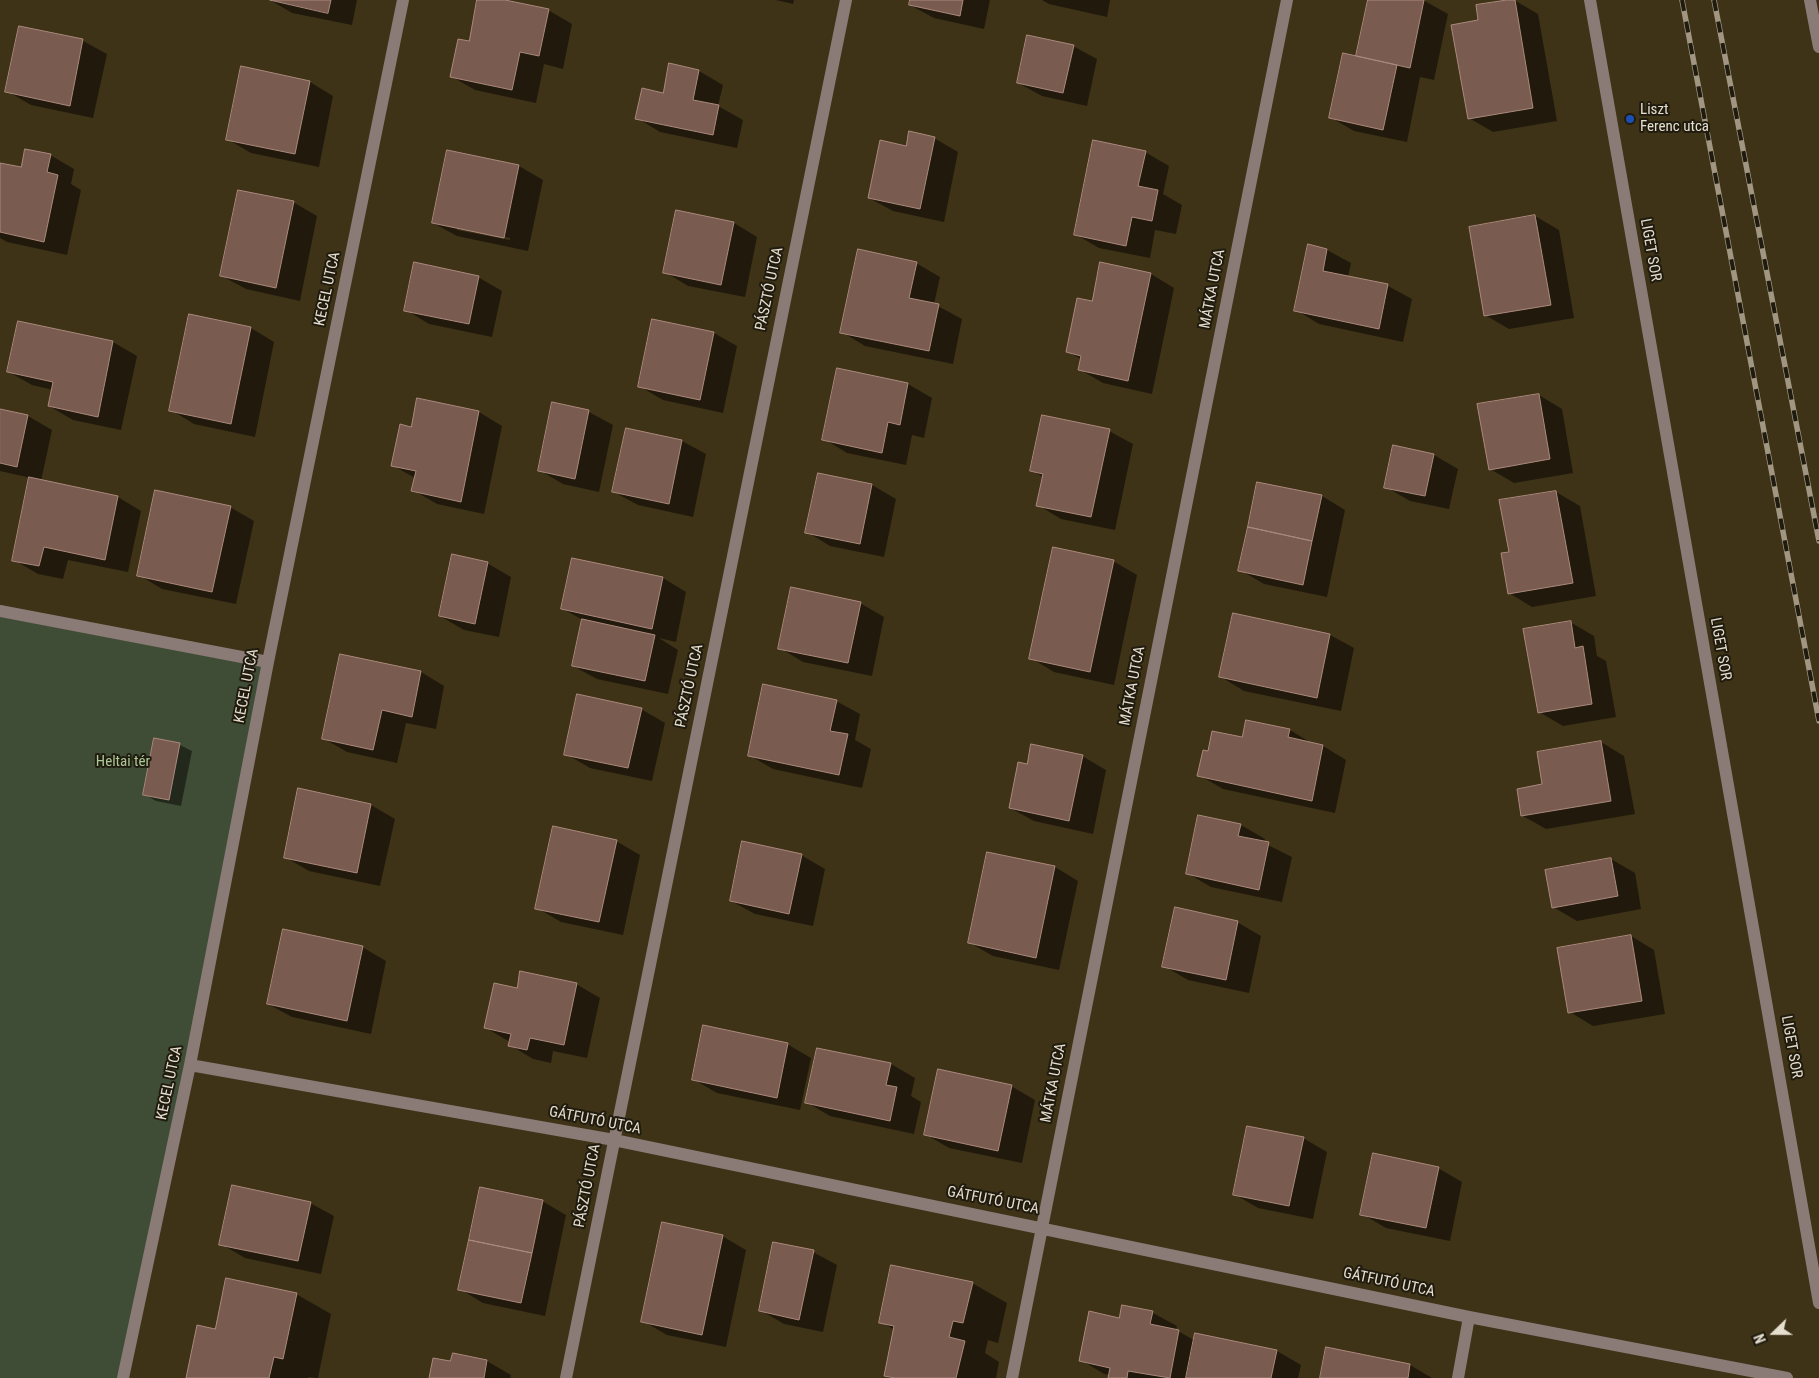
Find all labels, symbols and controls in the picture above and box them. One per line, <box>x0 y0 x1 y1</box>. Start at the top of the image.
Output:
place label: Liszt Ferenc utca <box>1640 101 1709 136</box>
marker: Liszt Ferenc utca <box>1624 113 1636 125</box>
street label: LIGET SOR <box>1636 217 1664 283</box>
street label: PÁSZTÓ UTCA <box>752 246 788 332</box>
street label: MÁTKA UTCA <box>1196 248 1230 330</box>
street label: KECEL UTCA <box>311 250 345 328</box>
street label: LIGET SOR <box>1706 616 1734 682</box>
street label: PÁSZTÓ UTCA <box>672 643 708 729</box>
street label: MÁTKA UTCA <box>1116 645 1150 727</box>
street label: KECEL UTCA <box>231 647 263 725</box>
park label: Heltai tér <box>96 753 150 771</box>
street label: LIGET SOR <box>1777 1014 1805 1080</box>
street label: MÁTKA UTCA <box>1037 1042 1071 1124</box>
street label: KECEL UTCA <box>153 1044 187 1122</box>
street label: GÁTFUTÓ UTCA <box>548 1103 642 1139</box>
street label: PÁSZTÓ UTCA <box>571 1143 605 1229</box>
street label: GÁTFUTÓ UTCA <box>946 1183 1040 1219</box>
street label: GÁTFUTÓ UTCA <box>1342 1265 1436 1301</box>
north arrow <box>1749 1308 1799 1358</box>
text: N <box>1751 1332 1769 1346</box>

